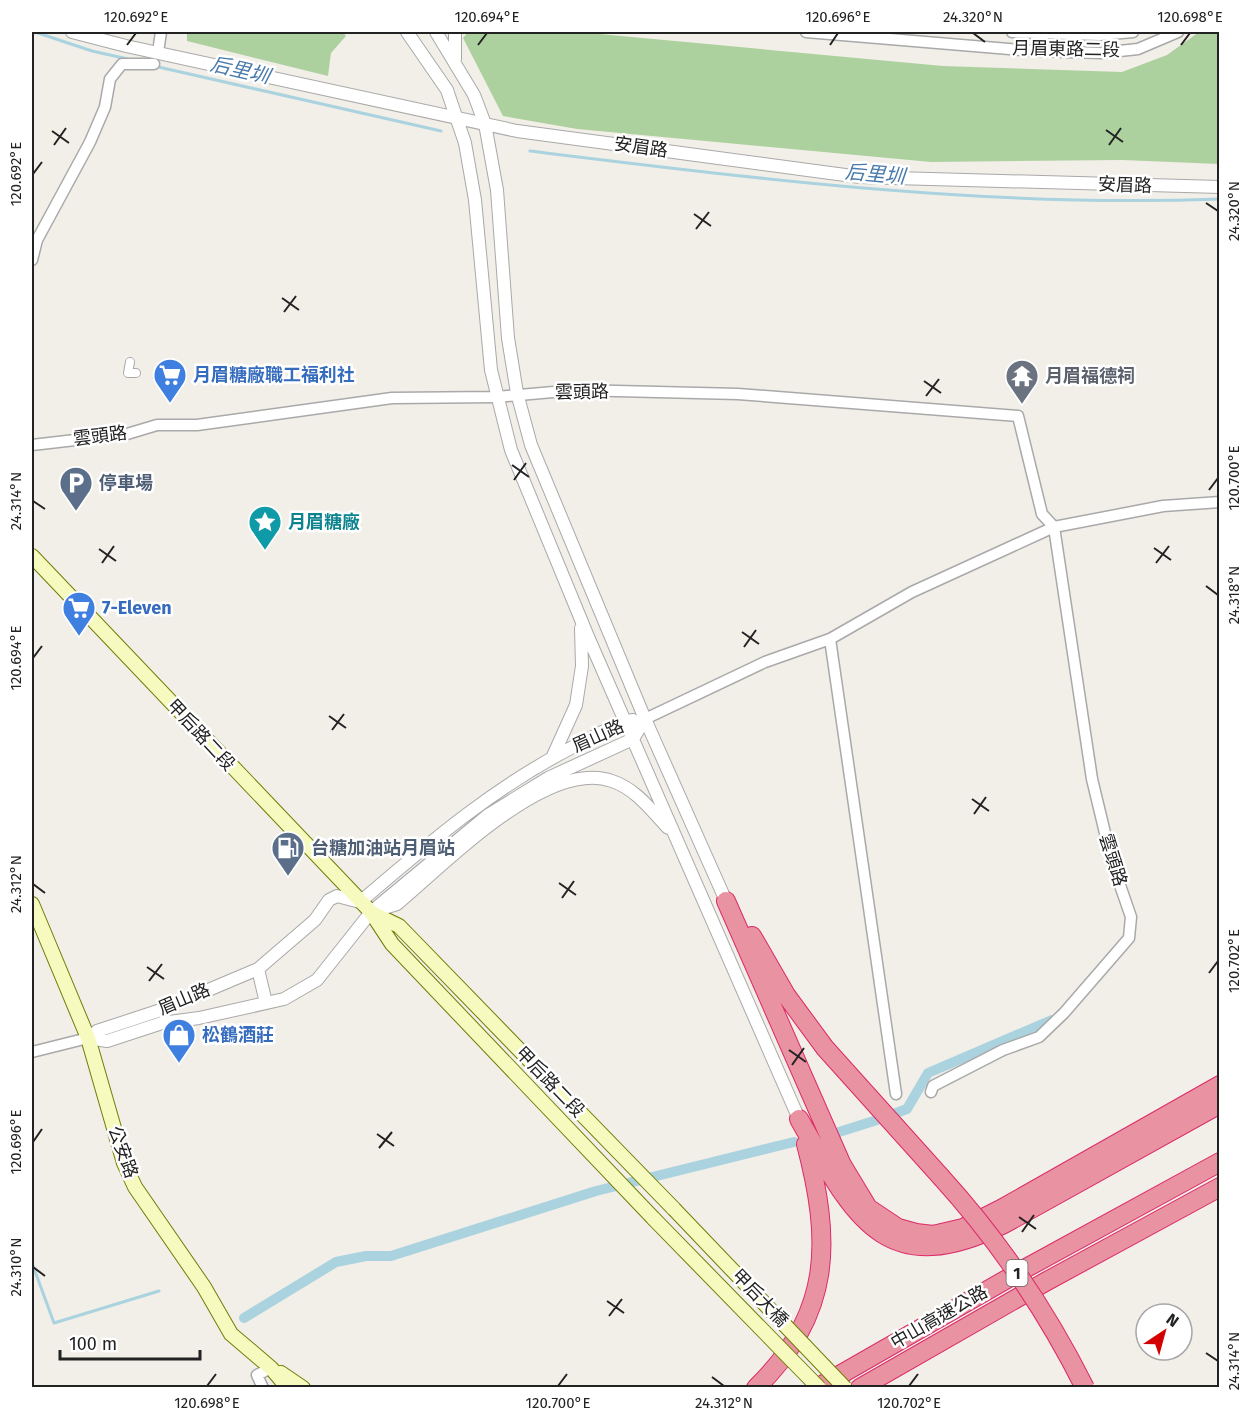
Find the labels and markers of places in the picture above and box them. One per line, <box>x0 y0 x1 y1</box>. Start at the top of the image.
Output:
supermarket icon: 月眉糖廠職工福利社 <box>152 357 188 404</box>
temple icon: 月眉福德祠 <box>1004 358 1040 405</box>
place label: 月眉糖廠職工福利社 <box>193 364 355 386</box>
place label: 月眉福德祠 <box>1045 365 1135 387</box>
parking icon: 停車場 <box>58 465 94 512</box>
place label: 停車場 <box>99 472 153 494</box>
place icon: 月眉糖廠 <box>247 504 283 551</box>
place label: 月眉糖廠 <box>288 511 360 533</box>
supermarket icon: 7-Eleven <box>61 590 97 637</box>
place label: 7-Eleven <box>102 597 172 619</box>
fuel station icon: 台糖加油站月眉站 <box>270 830 306 877</box>
place label: 台糖加油站月眉站 <box>311 837 455 859</box>
shop icon: 松鶴酒莊 <box>161 1017 197 1064</box>
place label: 松鶴酒莊 <box>202 1024 274 1046</box>

